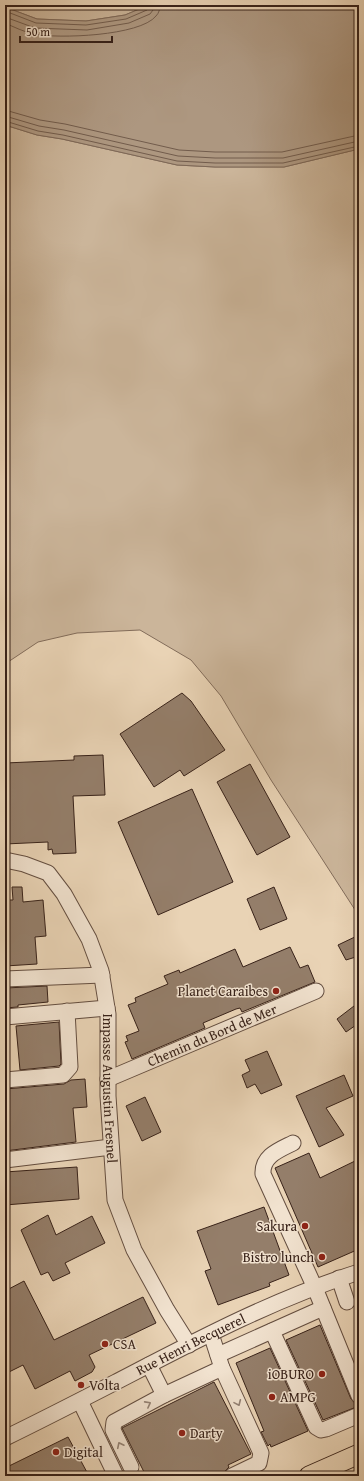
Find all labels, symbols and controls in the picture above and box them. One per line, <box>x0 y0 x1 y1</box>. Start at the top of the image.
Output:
scale bar <box>20 18 112 44</box>
text: 50 m <box>26 23 50 40</box>
place label: Planet Caraibes <box>178 981 268 1001</box>
marker: Planet Caraibes <box>271 986 281 996</box>
street label: Chemin du Bord de Mer <box>144 999 280 1071</box>
street label: Impasse Augustin Fresnel <box>98 1013 122 1164</box>
place label: Sakura <box>257 1216 297 1236</box>
marker: Sakura <box>300 1221 310 1231</box>
place label: Bistro lunch <box>243 1247 314 1267</box>
marker: Bistro lunch <box>317 1252 327 1262</box>
street label: Rue Henri Becquerel <box>132 1308 249 1380</box>
place label: CSA <box>113 1334 136 1354</box>
marker: CSA <box>100 1339 110 1349</box>
place label: iOBURO <box>268 1364 314 1384</box>
marker: iOBURO <box>317 1369 327 1379</box>
place label: Volta <box>89 1375 120 1395</box>
marker: Volta <box>76 1380 86 1390</box>
place label: AMPG <box>280 1387 316 1407</box>
marker: AMPG <box>267 1392 277 1402</box>
one-way arrow <box>233 1399 241 1407</box>
one-way arrow <box>144 1401 152 1408</box>
place label: Darty <box>190 1423 223 1443</box>
marker: Darty <box>177 1428 187 1438</box>
place label: Digital <box>64 1442 103 1462</box>
one-way arrow <box>117 1442 125 1449</box>
marker: Digital <box>51 1447 61 1457</box>

